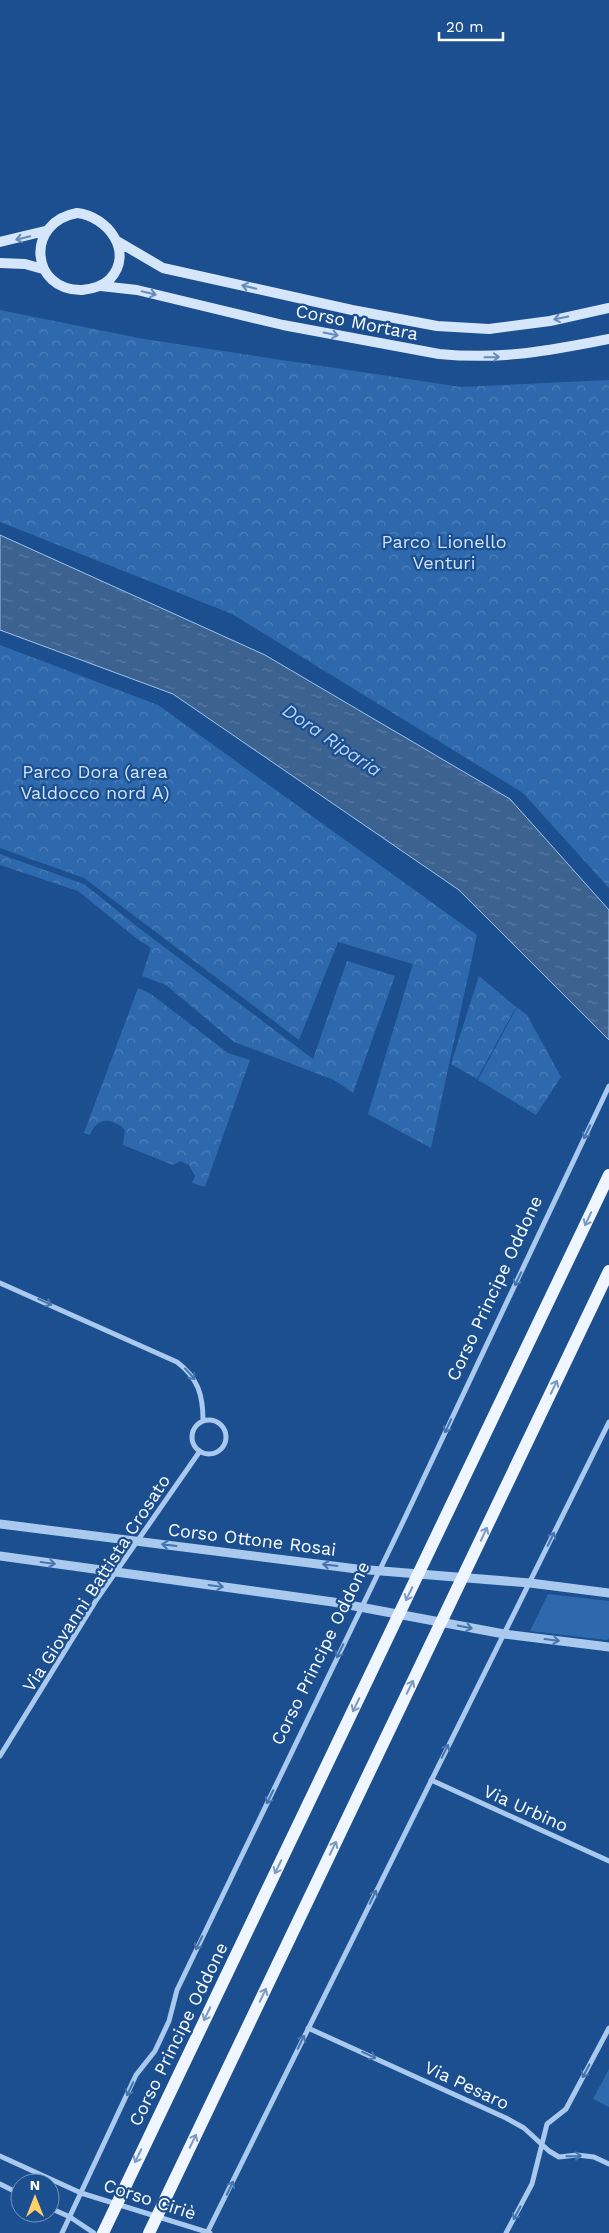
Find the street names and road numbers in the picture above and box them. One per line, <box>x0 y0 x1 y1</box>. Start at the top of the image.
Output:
street label: Corso Mortara <box>294 300 420 344</box>
street label: Corso Principe Oddone <box>442 1192 546 1384</box>
street label: Via Giovanni Battista Crosato <box>18 1471 174 1695</box>
street label: Corso Ottone Rosai <box>167 1518 337 1560</box>
street label: Corso Principe Oddone <box>266 1558 374 1748</box>
street label: Via Urbino <box>480 1780 572 1836</box>
street label: Corso Principe Oddone <box>124 1939 232 2129</box>
street label: Via Pesaro <box>421 2056 513 2114</box>
street label: Corso Ciriè <box>101 2174 199 2224</box>

